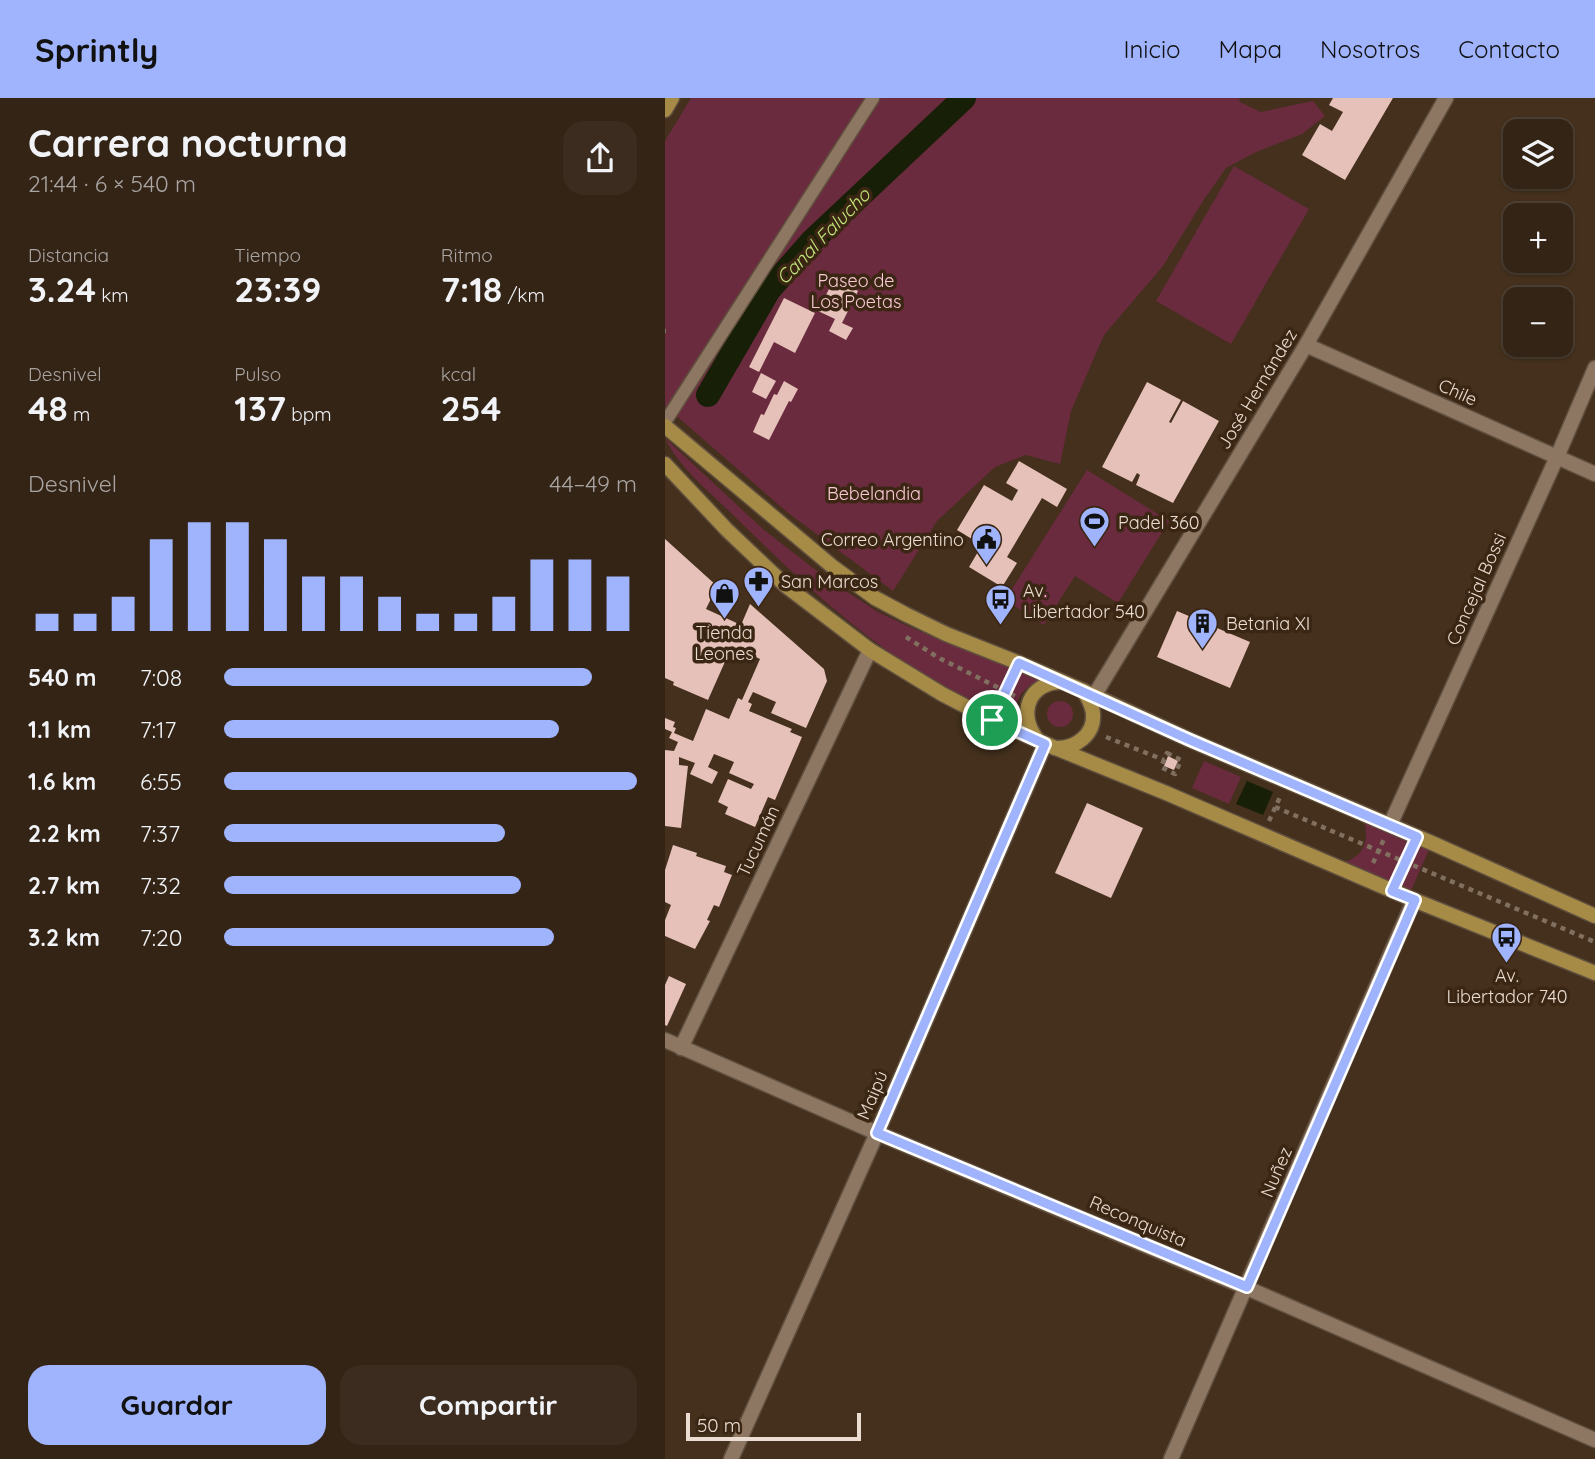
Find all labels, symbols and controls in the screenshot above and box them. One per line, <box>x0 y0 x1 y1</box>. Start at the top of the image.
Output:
text: Sprintly <box>35 29 159 70</box>
text: Inicio <box>1123 34 1181 64</box>
text: Mapa <box>1219 34 1282 64</box>
text: Nosotros <box>1320 34 1420 64</box>
text: Contacto <box>1458 34 1560 64</box>
text: Carrera nocturna <box>28 119 348 167</box>
map controls <box>1503 119 1573 357</box>
button: layers <box>1503 119 1573 189</box>
button: share <box>563 121 637 195</box>
text: 21:44 · 6 × 540 m <box>28 169 196 198</box>
water label: Canal Falucho <box>771 182 876 289</box>
button: + <box>1503 203 1573 273</box>
text: Distancia <box>28 243 109 267</box>
text: Tiempo <box>234 243 301 267</box>
text: Ritmo <box>441 243 493 267</box>
text: 3.24 <box>28 267 96 311</box>
text: 23:39 <box>234 267 321 311</box>
text: 7:18 <box>441 267 502 311</box>
park label: Paseo de Los Poetas <box>811 269 901 313</box>
text: km <box>96 283 129 307</box>
text: /km <box>502 283 545 307</box>
button: − <box>1503 287 1573 357</box>
street label: José Hernández <box>1212 325 1302 453</box>
text: Desnivel <box>28 362 102 386</box>
text: Pulso <box>234 362 281 386</box>
text: kcal <box>441 362 476 386</box>
street label: Chile <box>1435 373 1481 411</box>
text: 48 <box>28 386 68 430</box>
text: 137 <box>234 386 286 430</box>
text: 254 <box>441 386 501 430</box>
text: m <box>68 402 90 426</box>
text: bpm <box>286 402 332 426</box>
text: Desnivel <box>28 469 117 498</box>
text: 44–49 m <box>549 469 637 498</box>
park label: Bebelandia <box>827 482 921 505</box>
sports icon: Padel 360 <box>1078 505 1112 549</box>
place label: Padel 360 <box>1118 511 1200 534</box>
public building icon: Correo Argentino <box>970 522 1004 566</box>
place label: Correo Argentino <box>821 528 964 551</box>
street label: Concejal Bossi <box>1441 529 1511 649</box>
pharmacy icon: San Marcos <box>741 564 775 608</box>
place label: San Marcos <box>781 570 878 593</box>
shop icon: Tienda Leones <box>707 577 741 621</box>
place label: Av. Libertador 540 <box>1023 579 1145 623</box>
bus stop icon: Av. Libertador 540 <box>983 583 1017 627</box>
building icon: Betania XI <box>1186 606 1220 650</box>
place label: Betania XI <box>1226 612 1310 635</box>
place label: Tienda Leones <box>694 621 754 665</box>
text: 540 m <box>28 663 97 692</box>
text: 7:08 <box>140 663 182 692</box>
pin <box>962 690 1022 750</box>
icon: arrive <box>973 701 1011 739</box>
text: 1.1 km <box>28 715 91 744</box>
text: 7:17 <box>140 715 176 744</box>
text: 1.6 km <box>28 767 96 796</box>
text: 6:55 <box>140 767 182 796</box>
street label: Tucumán <box>731 802 785 880</box>
text: 2.2 km <box>28 819 101 848</box>
text: 7:37 <box>140 819 180 848</box>
text: 2.7 km <box>28 871 100 900</box>
text: 7:32 <box>140 871 181 900</box>
bus stop icon: Av. Libertador 740 <box>1490 920 1524 964</box>
text: 3.2 km <box>28 923 100 952</box>
text: 7:20 <box>140 923 183 952</box>
place label: Av. Libertador 740 <box>1447 964 1567 1008</box>
street label: Maipú <box>851 1067 893 1123</box>
street label: Nuñez <box>1255 1143 1297 1201</box>
street label: Reconquista <box>1086 1190 1190 1252</box>
button: Guardar <box>28 1365 326 1445</box>
button: Compartir <box>340 1365 637 1445</box>
scale bar <box>686 1410 861 1442</box>
text: 50 m <box>697 1413 741 1437</box>

